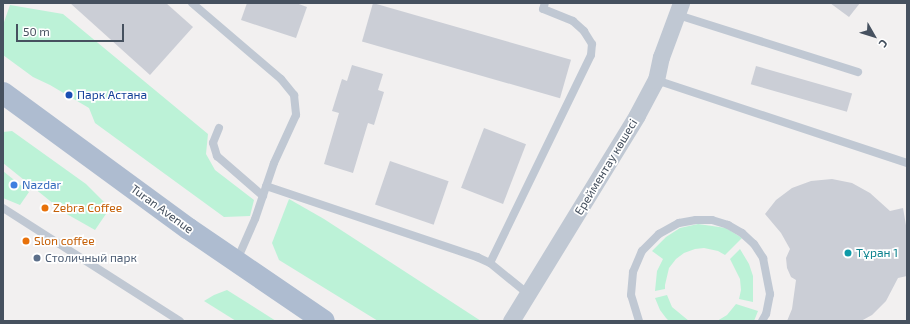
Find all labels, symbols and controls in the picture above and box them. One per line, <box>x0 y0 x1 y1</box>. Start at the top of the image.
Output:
scale bar <box>18 16 126 42</box>
north arrow <box>854 16 894 56</box>
text: 50 m <box>23 24 50 38</box>
text: С <box>877 37 891 50</box>
place label: Парк Астана <box>77 88 147 102</box>
marker: Парк Астана <box>64 90 74 100</box>
street label: Ерейментау көшесі <box>572 116 640 218</box>
place label: Nazdar <box>22 178 61 192</box>
marker: Nazdar <box>9 180 19 190</box>
street label: Turan Avenue <box>128 181 196 237</box>
place label: Zebra Coffee <box>53 201 122 215</box>
marker: Zebra Coffee <box>40 203 50 213</box>
place label: Slon coffee <box>34 234 95 248</box>
marker: Slon coffee <box>21 236 31 246</box>
place label: Тұран 1 <box>856 246 898 260</box>
marker: Тұран 1 <box>843 248 853 258</box>
place label: Столичный парк <box>45 251 137 265</box>
marker: Столичный парк <box>32 253 42 263</box>

